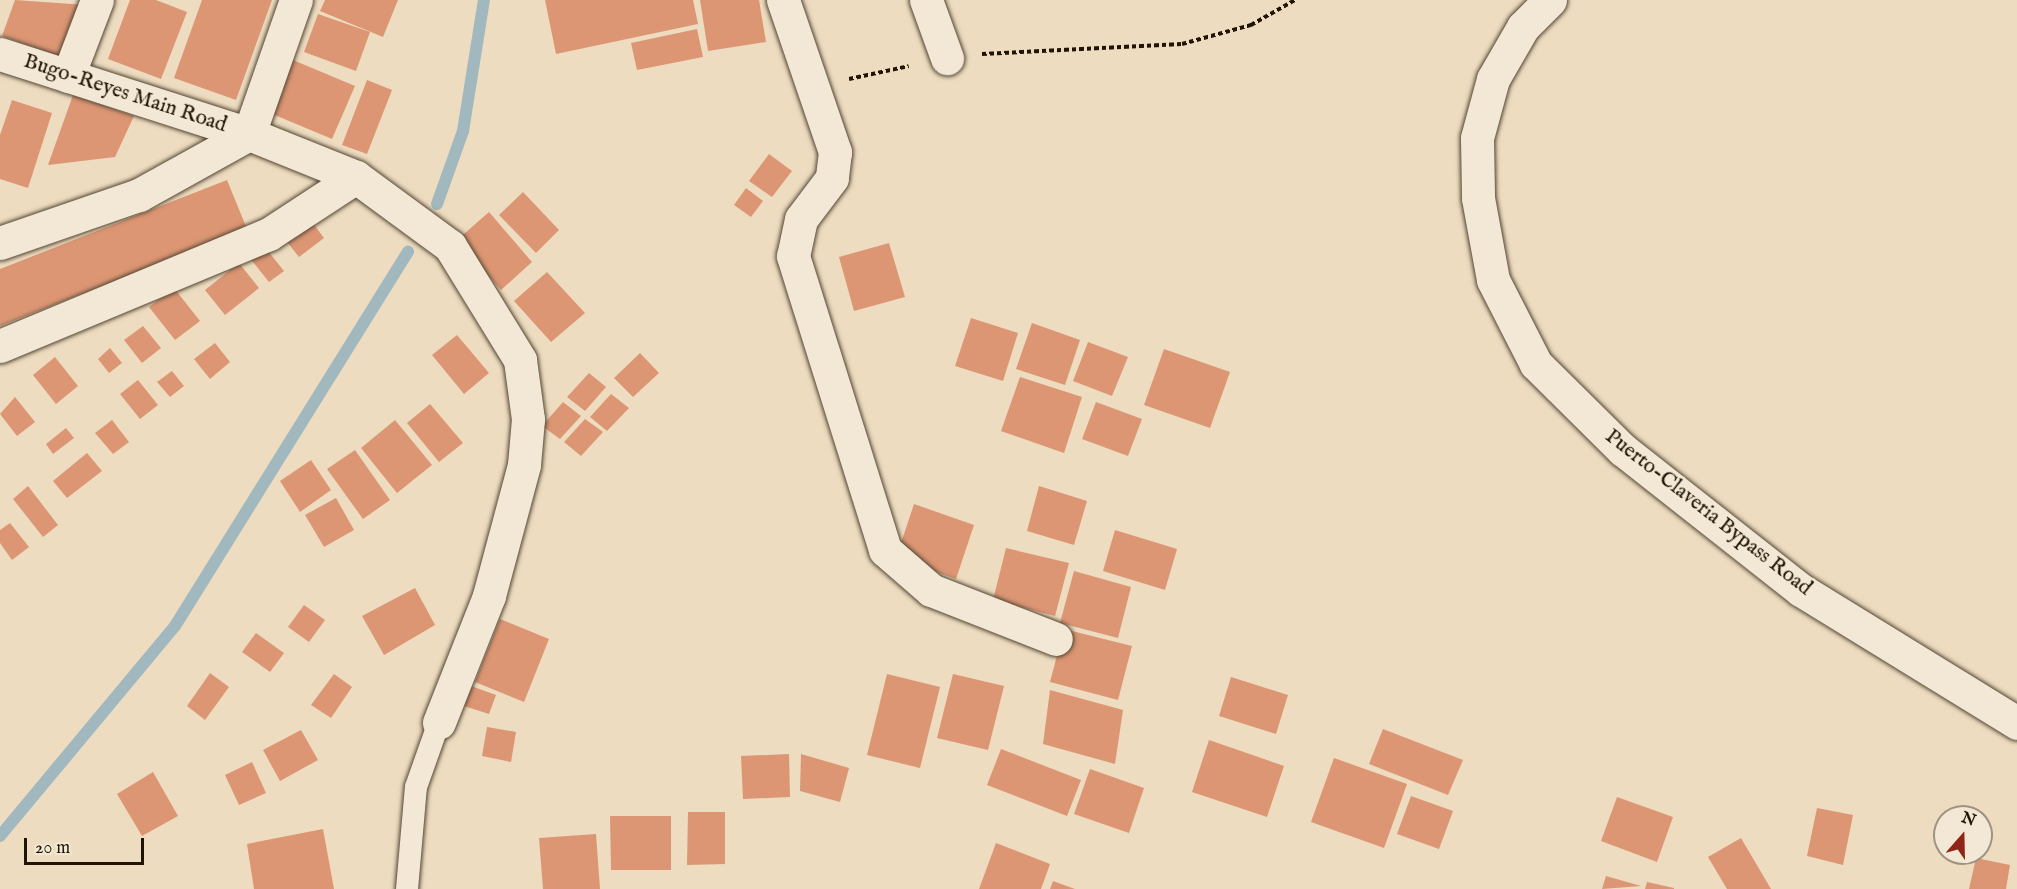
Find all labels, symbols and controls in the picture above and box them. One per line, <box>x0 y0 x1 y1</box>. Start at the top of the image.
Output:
street label: Bugo-Reyes Main Road <box>20 49 230 139</box>
street label: Puerto-Claveria Bypass Road <box>1600 424 1816 602</box>
north arrow <box>1933 805 1993 865</box>
text: N <box>1959 808 1978 832</box>
scale bar <box>27 826 147 864</box>
text: 20 m <box>35 837 70 860</box>

